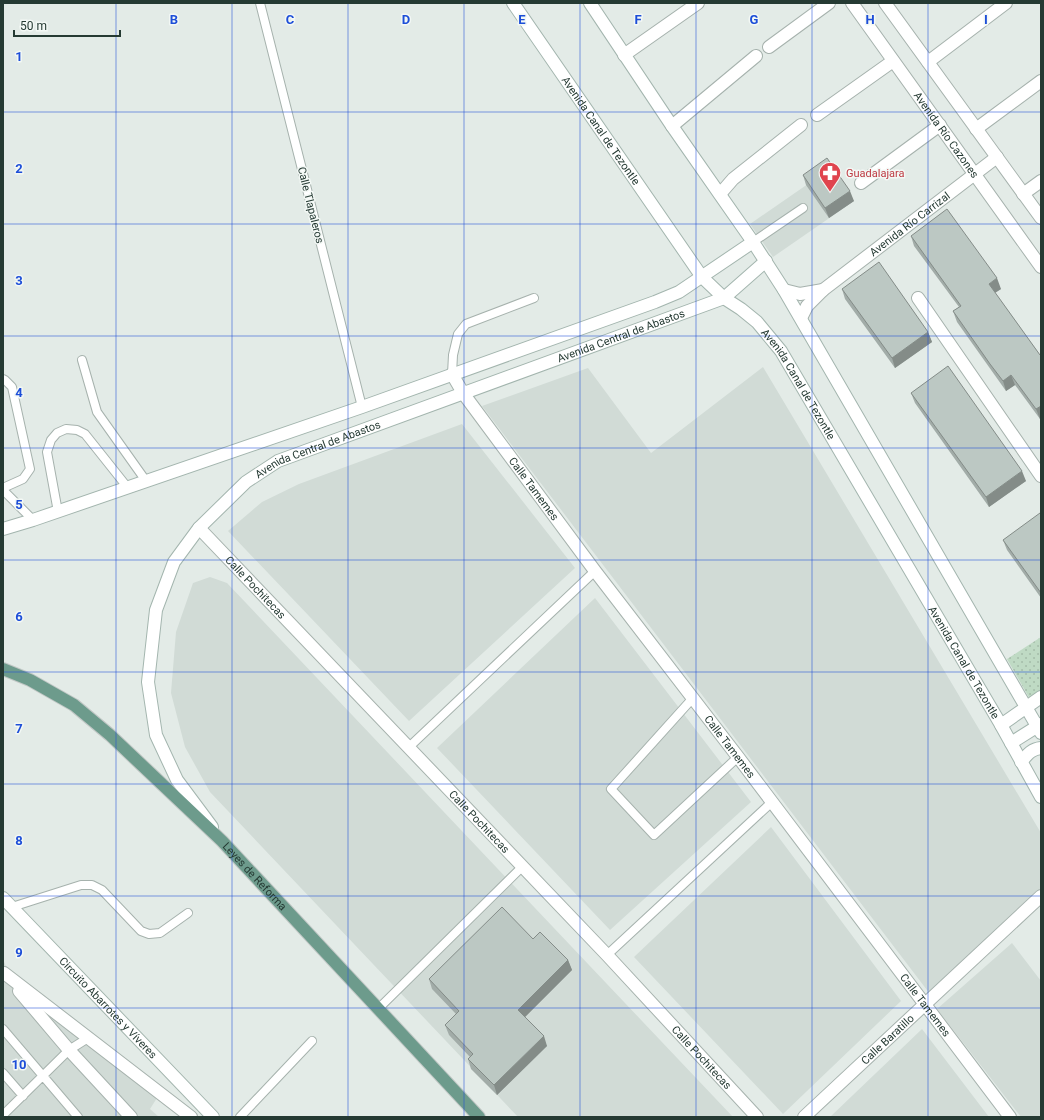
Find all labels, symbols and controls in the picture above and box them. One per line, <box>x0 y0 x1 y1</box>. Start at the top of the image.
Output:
scale bar <box>14 12 120 38</box>
text: B <box>170 12 178 27</box>
text: C <box>286 12 295 27</box>
text: D <box>402 12 410 27</box>
text: E <box>518 12 526 27</box>
text: F <box>634 12 642 27</box>
text: G <box>750 12 759 27</box>
text: H <box>865 12 875 27</box>
text: I <box>984 12 988 27</box>
text: 50 m <box>20 19 47 33</box>
text: 1 <box>15 49 23 64</box>
street label: Avenida Canal de Tezontle <box>559 74 643 188</box>
street label: Avenida Río Cazones <box>911 89 981 181</box>
pharmacy icon: Guadalajara <box>817 160 843 193</box>
text: 2 <box>15 161 23 176</box>
street label: Calle Tlapaleros <box>295 166 326 245</box>
place label: Guadalajara <box>846 167 905 180</box>
street label: Avenida Río Carrizal <box>867 189 953 259</box>
text: 3 <box>15 273 23 288</box>
street label: Avenida Central de Abastos <box>556 307 687 365</box>
street label: Avenida Canal de Tezontle <box>758 326 838 442</box>
text: 4 <box>15 385 23 400</box>
street label: Avenida Central de Abastos <box>253 418 383 481</box>
street label: Calle Tamemes <box>506 455 561 523</box>
text: 5 <box>15 497 23 512</box>
street label: Calle Pochitecas <box>222 554 288 622</box>
street label: Avenida Canal de Tezontle <box>925 604 1002 722</box>
text: 6 <box>15 609 23 624</box>
street label: Calle Tamemes <box>701 713 758 781</box>
text: 7 <box>15 721 23 736</box>
street label: Calle Pochitecas <box>446 788 512 856</box>
text: 8 <box>15 833 23 848</box>
street label: Leyes de Reforma <box>220 840 289 913</box>
text: 9 <box>15 945 23 960</box>
street label: Circuito Abarrotes y Víveres <box>56 955 160 1062</box>
street label: Calle Tamemes <box>897 971 953 1040</box>
street label: Calle Baratillo <box>859 1012 917 1067</box>
street label: Calle Pochitecas <box>669 1023 734 1092</box>
text: 10 <box>12 1057 26 1072</box>

